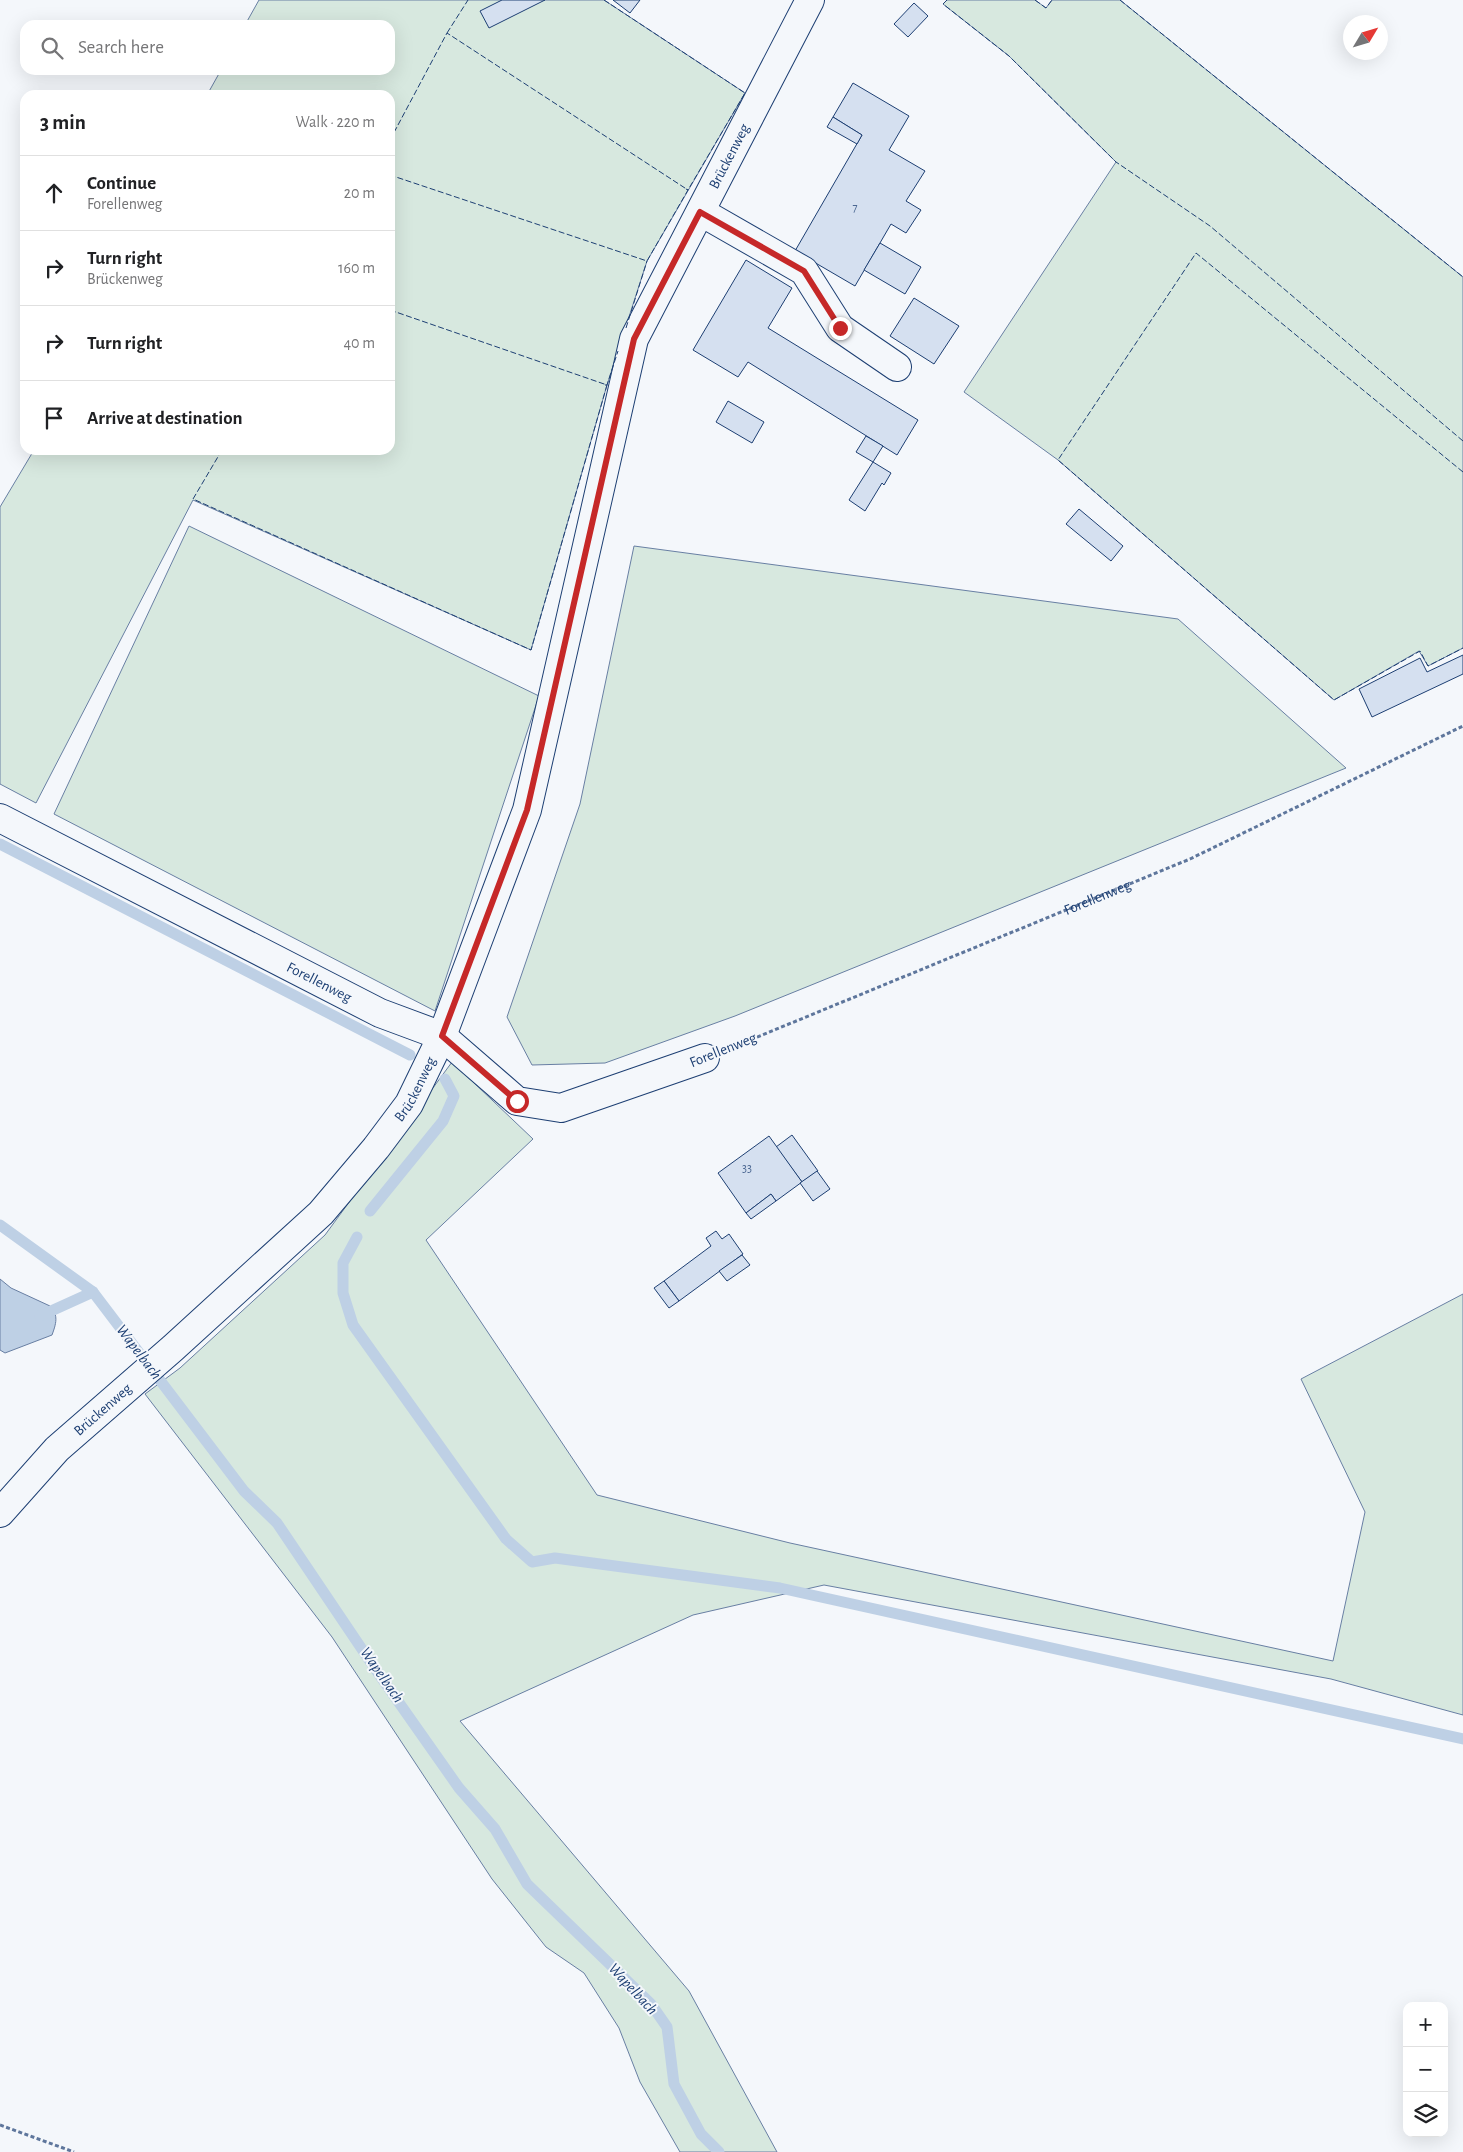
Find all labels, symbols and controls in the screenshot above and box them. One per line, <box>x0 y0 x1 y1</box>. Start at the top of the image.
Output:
north arrow <box>1343 15 1388 60</box>
search box <box>20 20 395 75</box>
icon: search <box>38 34 66 62</box>
text: Search here <box>78 38 164 57</box>
text: 3 min <box>40 112 86 133</box>
text: Walk · 220 m <box>296 114 375 130</box>
street label: Brückenweg <box>706 121 752 191</box>
text: Continue <box>87 174 156 193</box>
icon: ahead <box>40 179 68 207</box>
text: 20 m <box>344 185 375 201</box>
text: Forellenweg <box>87 196 162 212</box>
house number: 7 <box>852 201 858 213</box>
text: Turn right <box>87 249 162 268</box>
icon: right <box>40 254 68 282</box>
text: 160 m <box>338 260 375 276</box>
text: Brückenweg <box>87 271 163 287</box>
route end <box>829 317 852 340</box>
icon: right <box>40 329 68 357</box>
text: Turn right <box>87 334 162 353</box>
text: 40 m <box>343 335 375 351</box>
icon: arrive <box>40 404 68 432</box>
text: Arrive at destination <box>87 409 243 428</box>
street label: Forellenweg <box>1062 876 1134 918</box>
street label: Forellenweg <box>284 959 355 1005</box>
street label: Forellenweg <box>687 1030 759 1070</box>
street label: Brückenweg <box>391 1054 439 1124</box>
route start <box>506 1090 529 1113</box>
house number: 33 <box>742 1162 752 1174</box>
water label: Wapelbach <box>113 1322 165 1383</box>
street label: Brückenweg <box>71 1380 135 1438</box>
water label: Wapelbach <box>356 1644 407 1706</box>
water label: Wapelbach <box>605 1960 661 2018</box>
map controls <box>1403 2002 1448 2137</box>
button: + <box>1403 2002 1448 2047</box>
button: − <box>1403 2047 1448 2092</box>
button: layers <box>1403 2092 1448 2137</box>

